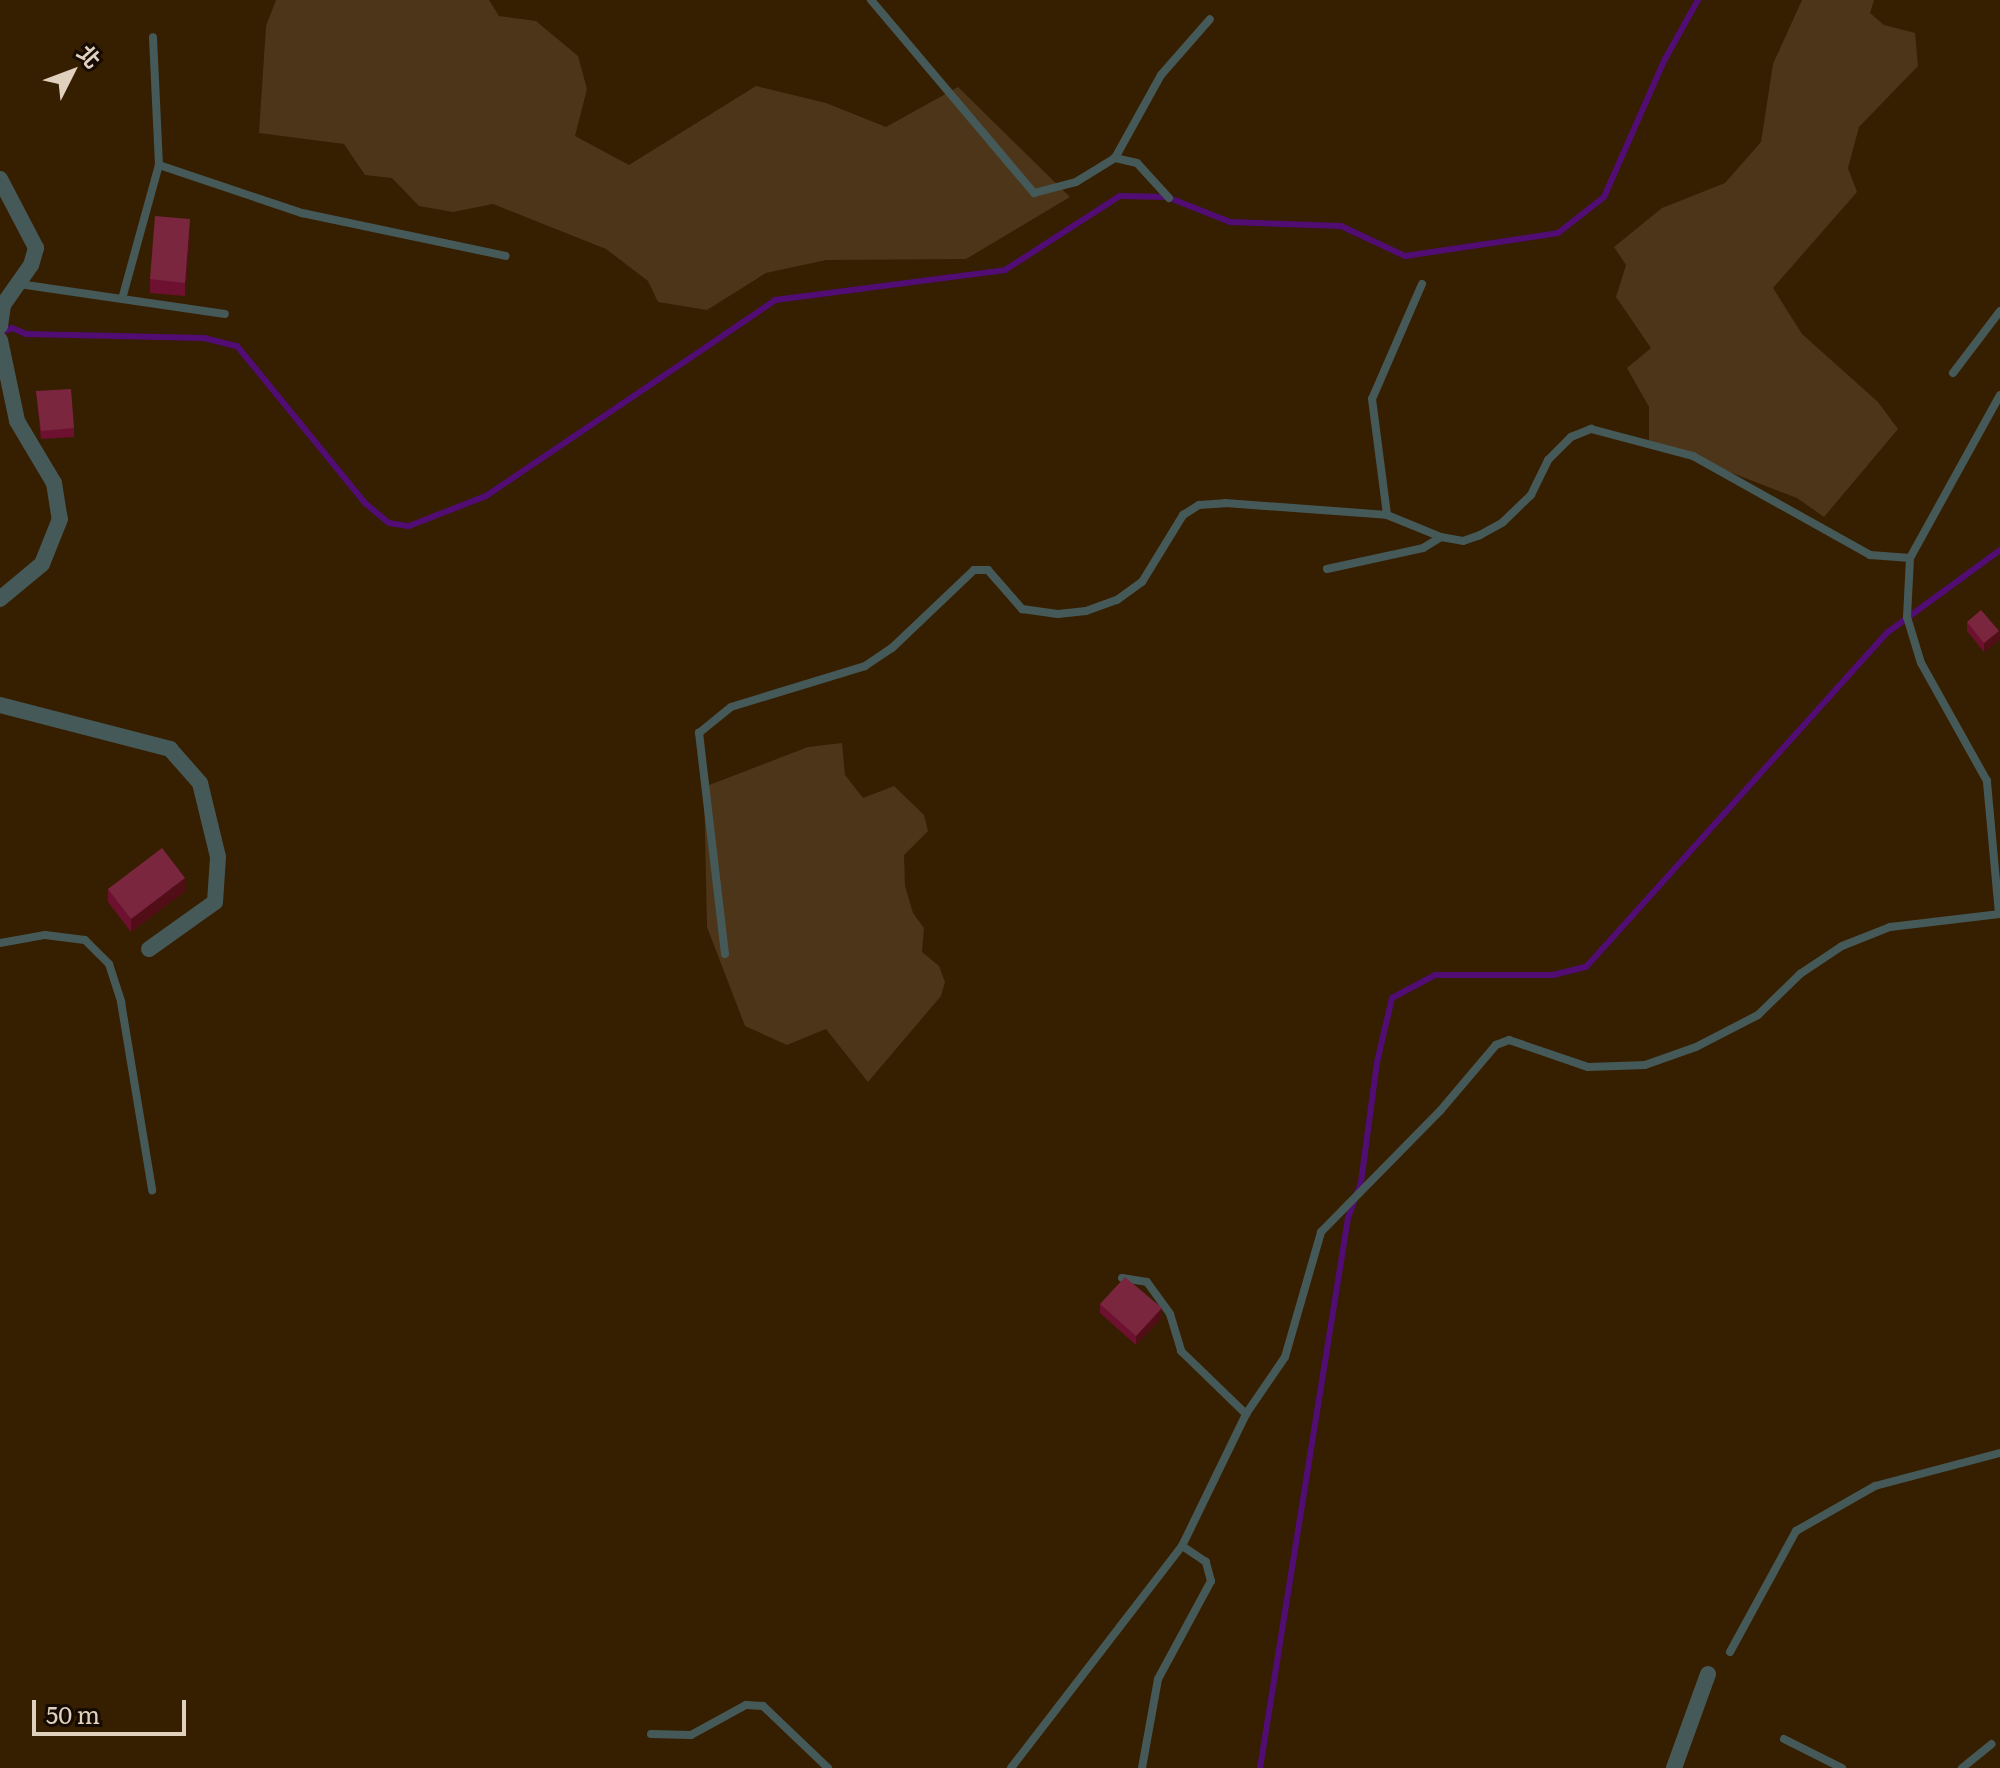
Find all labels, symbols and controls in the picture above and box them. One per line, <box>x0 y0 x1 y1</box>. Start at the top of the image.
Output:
north arrow <box>32 32 112 112</box>
text: 北 <box>71 36 110 75</box>
scale bar <box>36 1684 190 1734</box>
text: 50 m <box>46 1696 100 1731</box>

